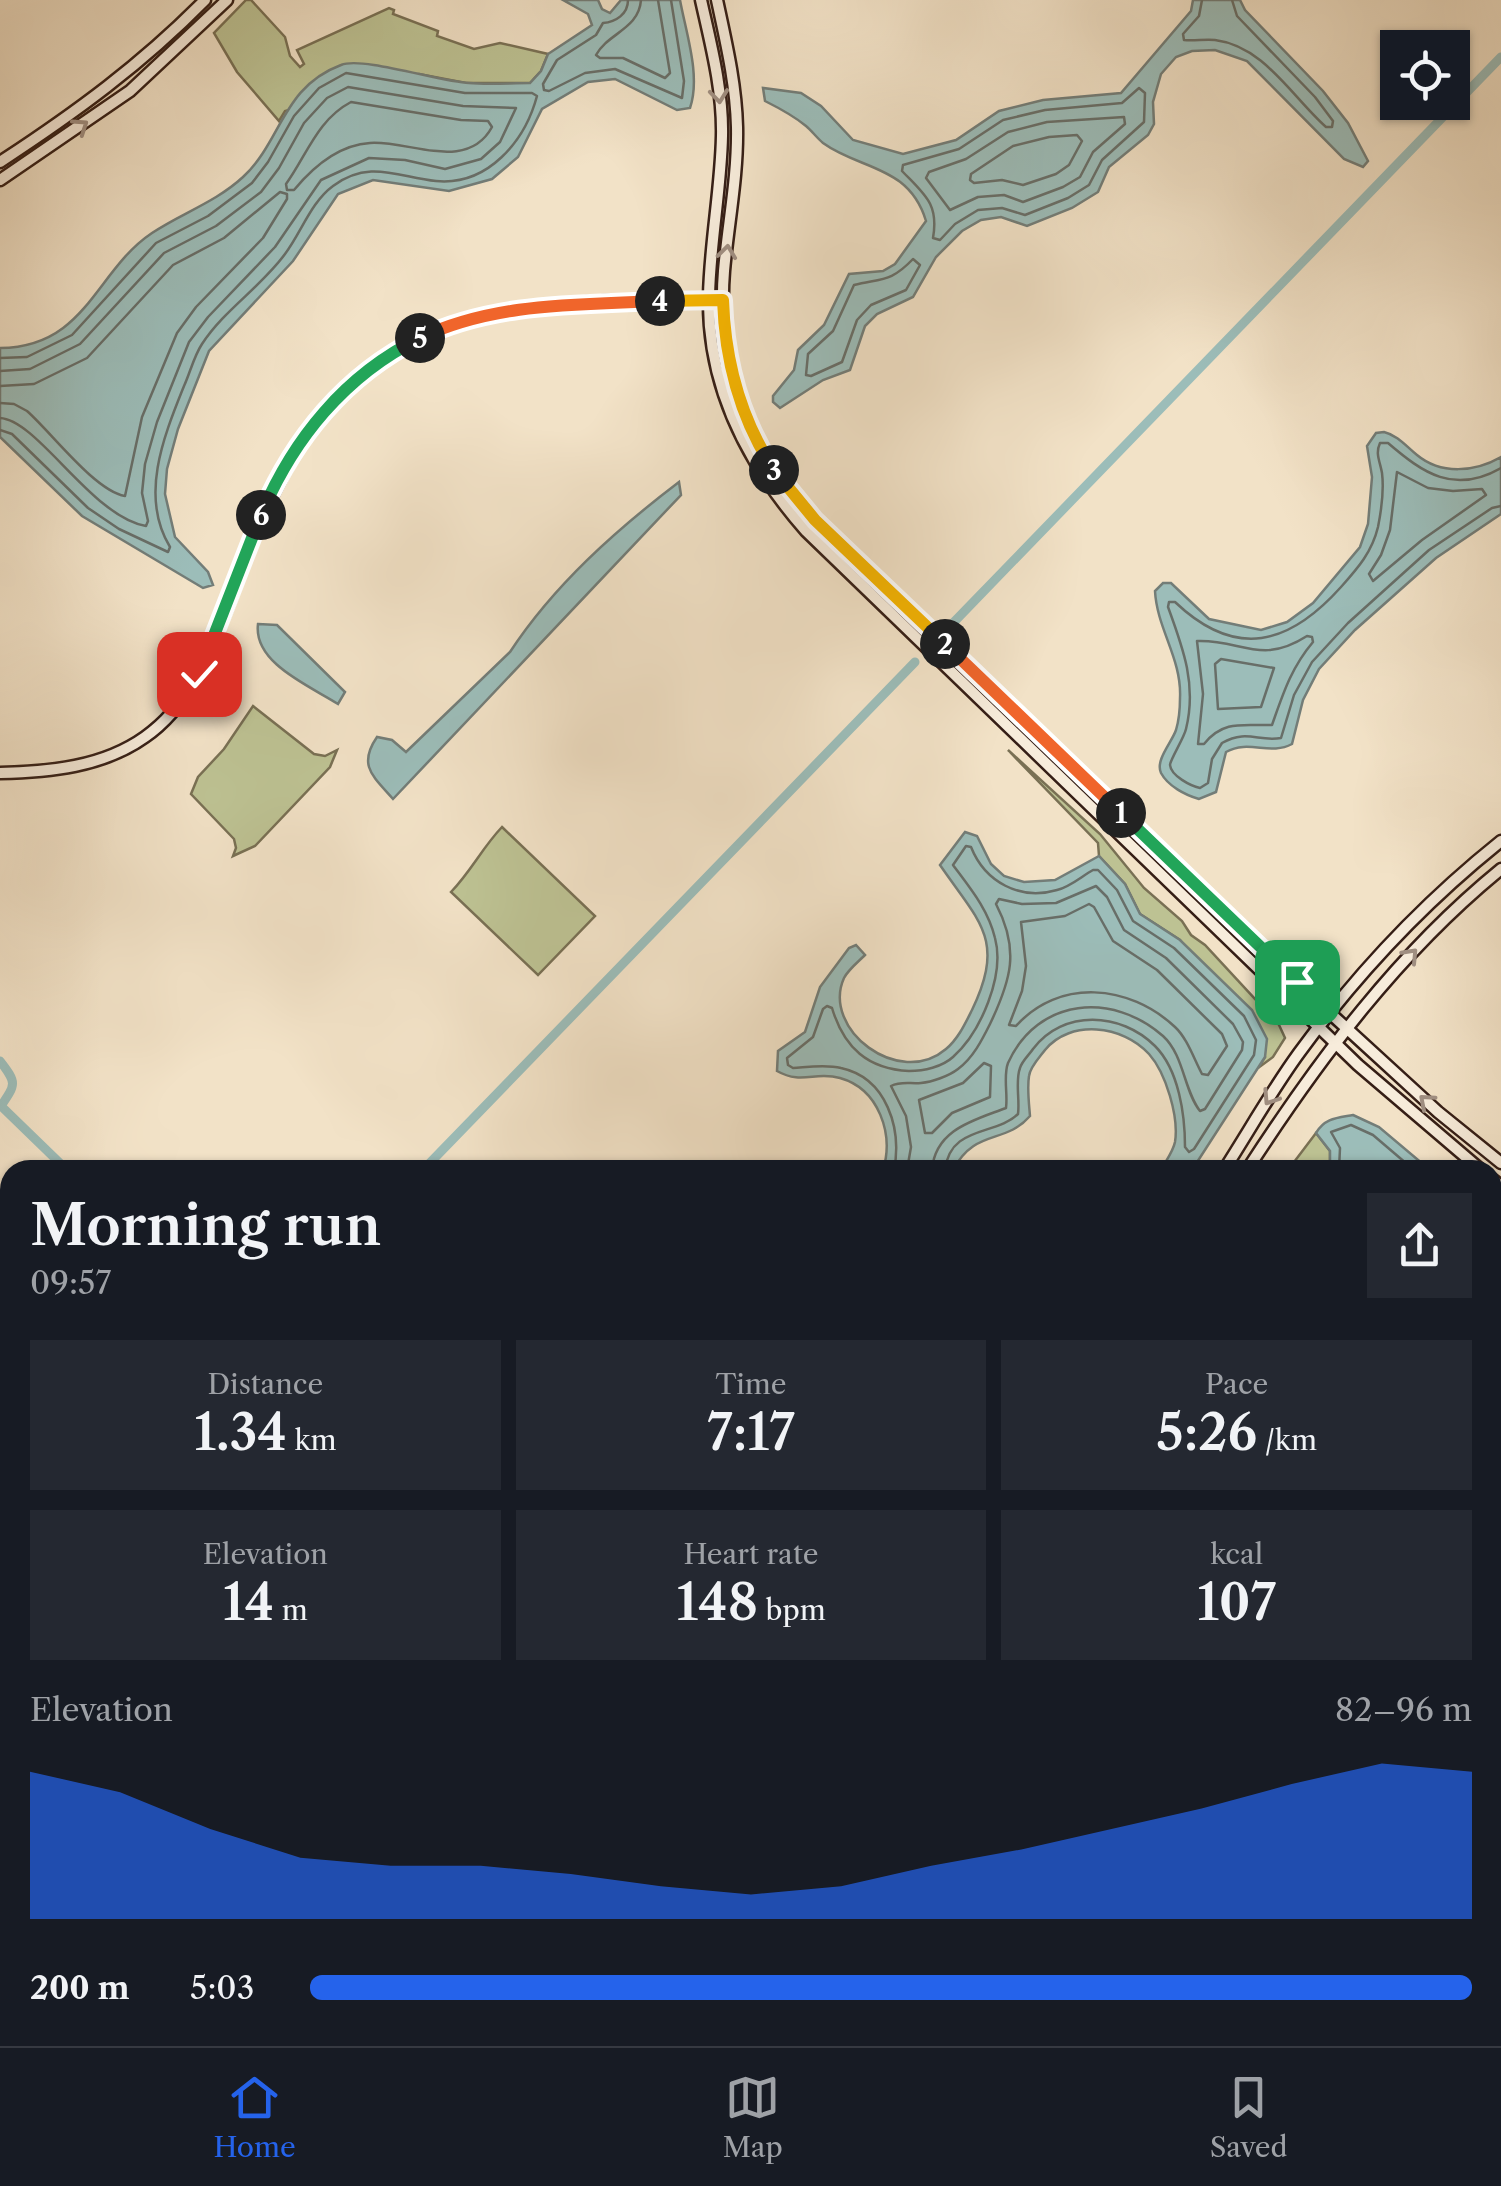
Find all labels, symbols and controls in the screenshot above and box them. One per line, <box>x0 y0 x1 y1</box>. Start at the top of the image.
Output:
map controls <box>1380 30 1470 120</box>
button: locate <box>1380 30 1470 120</box>
one-way arrow <box>708 88 729 104</box>
one-way arrow <box>70 120 89 138</box>
one-way arrow <box>715 243 736 260</box>
pin: 4 <box>635 276 685 326</box>
text: 4 <box>652 284 668 318</box>
pin: 5 <box>395 313 445 363</box>
text: 5 <box>412 321 428 355</box>
pin: 3 <box>749 445 799 495</box>
text: 3 <box>766 453 782 487</box>
pin: 6 <box>236 490 286 540</box>
text: 6 <box>253 498 269 532</box>
pin: 2 <box>920 619 970 669</box>
text: 2 <box>937 627 953 661</box>
pin <box>157 632 242 717</box>
icon: check <box>172 647 227 702</box>
pin: 1 <box>1096 788 1146 838</box>
text: 1 <box>1115 796 1127 830</box>
pin <box>1255 940 1340 1025</box>
one-way arrow <box>1399 948 1417 967</box>
icon: arrive <box>1270 955 1325 1010</box>
one-way arrow <box>1263 1087 1282 1105</box>
one-way arrow <box>1419 1095 1438 1113</box>
text: Morning run <box>30 1192 381 1259</box>
button: share <box>1367 1193 1472 1298</box>
text: 09:57 <box>30 1263 111 1302</box>
text: Distance <box>207 1367 323 1401</box>
text: Time <box>716 1367 786 1401</box>
text: Pace <box>1205 1367 1268 1401</box>
text: 1.34 <box>194 1401 287 1463</box>
text: 7:17 <box>707 1401 795 1463</box>
text: 5:26 <box>1156 1401 1257 1463</box>
text: km <box>287 1423 337 1457</box>
text: /km <box>1257 1423 1317 1457</box>
text: Elevation <box>203 1537 328 1571</box>
text: Heart rate <box>684 1537 818 1571</box>
text: kcal <box>1210 1537 1263 1571</box>
text: 14 <box>223 1571 274 1633</box>
text: 148 <box>676 1571 758 1633</box>
text: 107 <box>1197 1571 1276 1633</box>
text: m <box>274 1593 308 1627</box>
text: bpm <box>758 1593 826 1627</box>
text: Elevation <box>30 1690 173 1729</box>
text: 82–96 m <box>1335 1690 1472 1729</box>
text: 200 m <box>30 1968 130 2007</box>
text: 5:03 <box>190 1968 254 2007</box>
tab: Home <box>213 2070 296 2164</box>
tab: Map <box>723 2070 783 2164</box>
tab: Saved <box>1210 2070 1288 2164</box>

